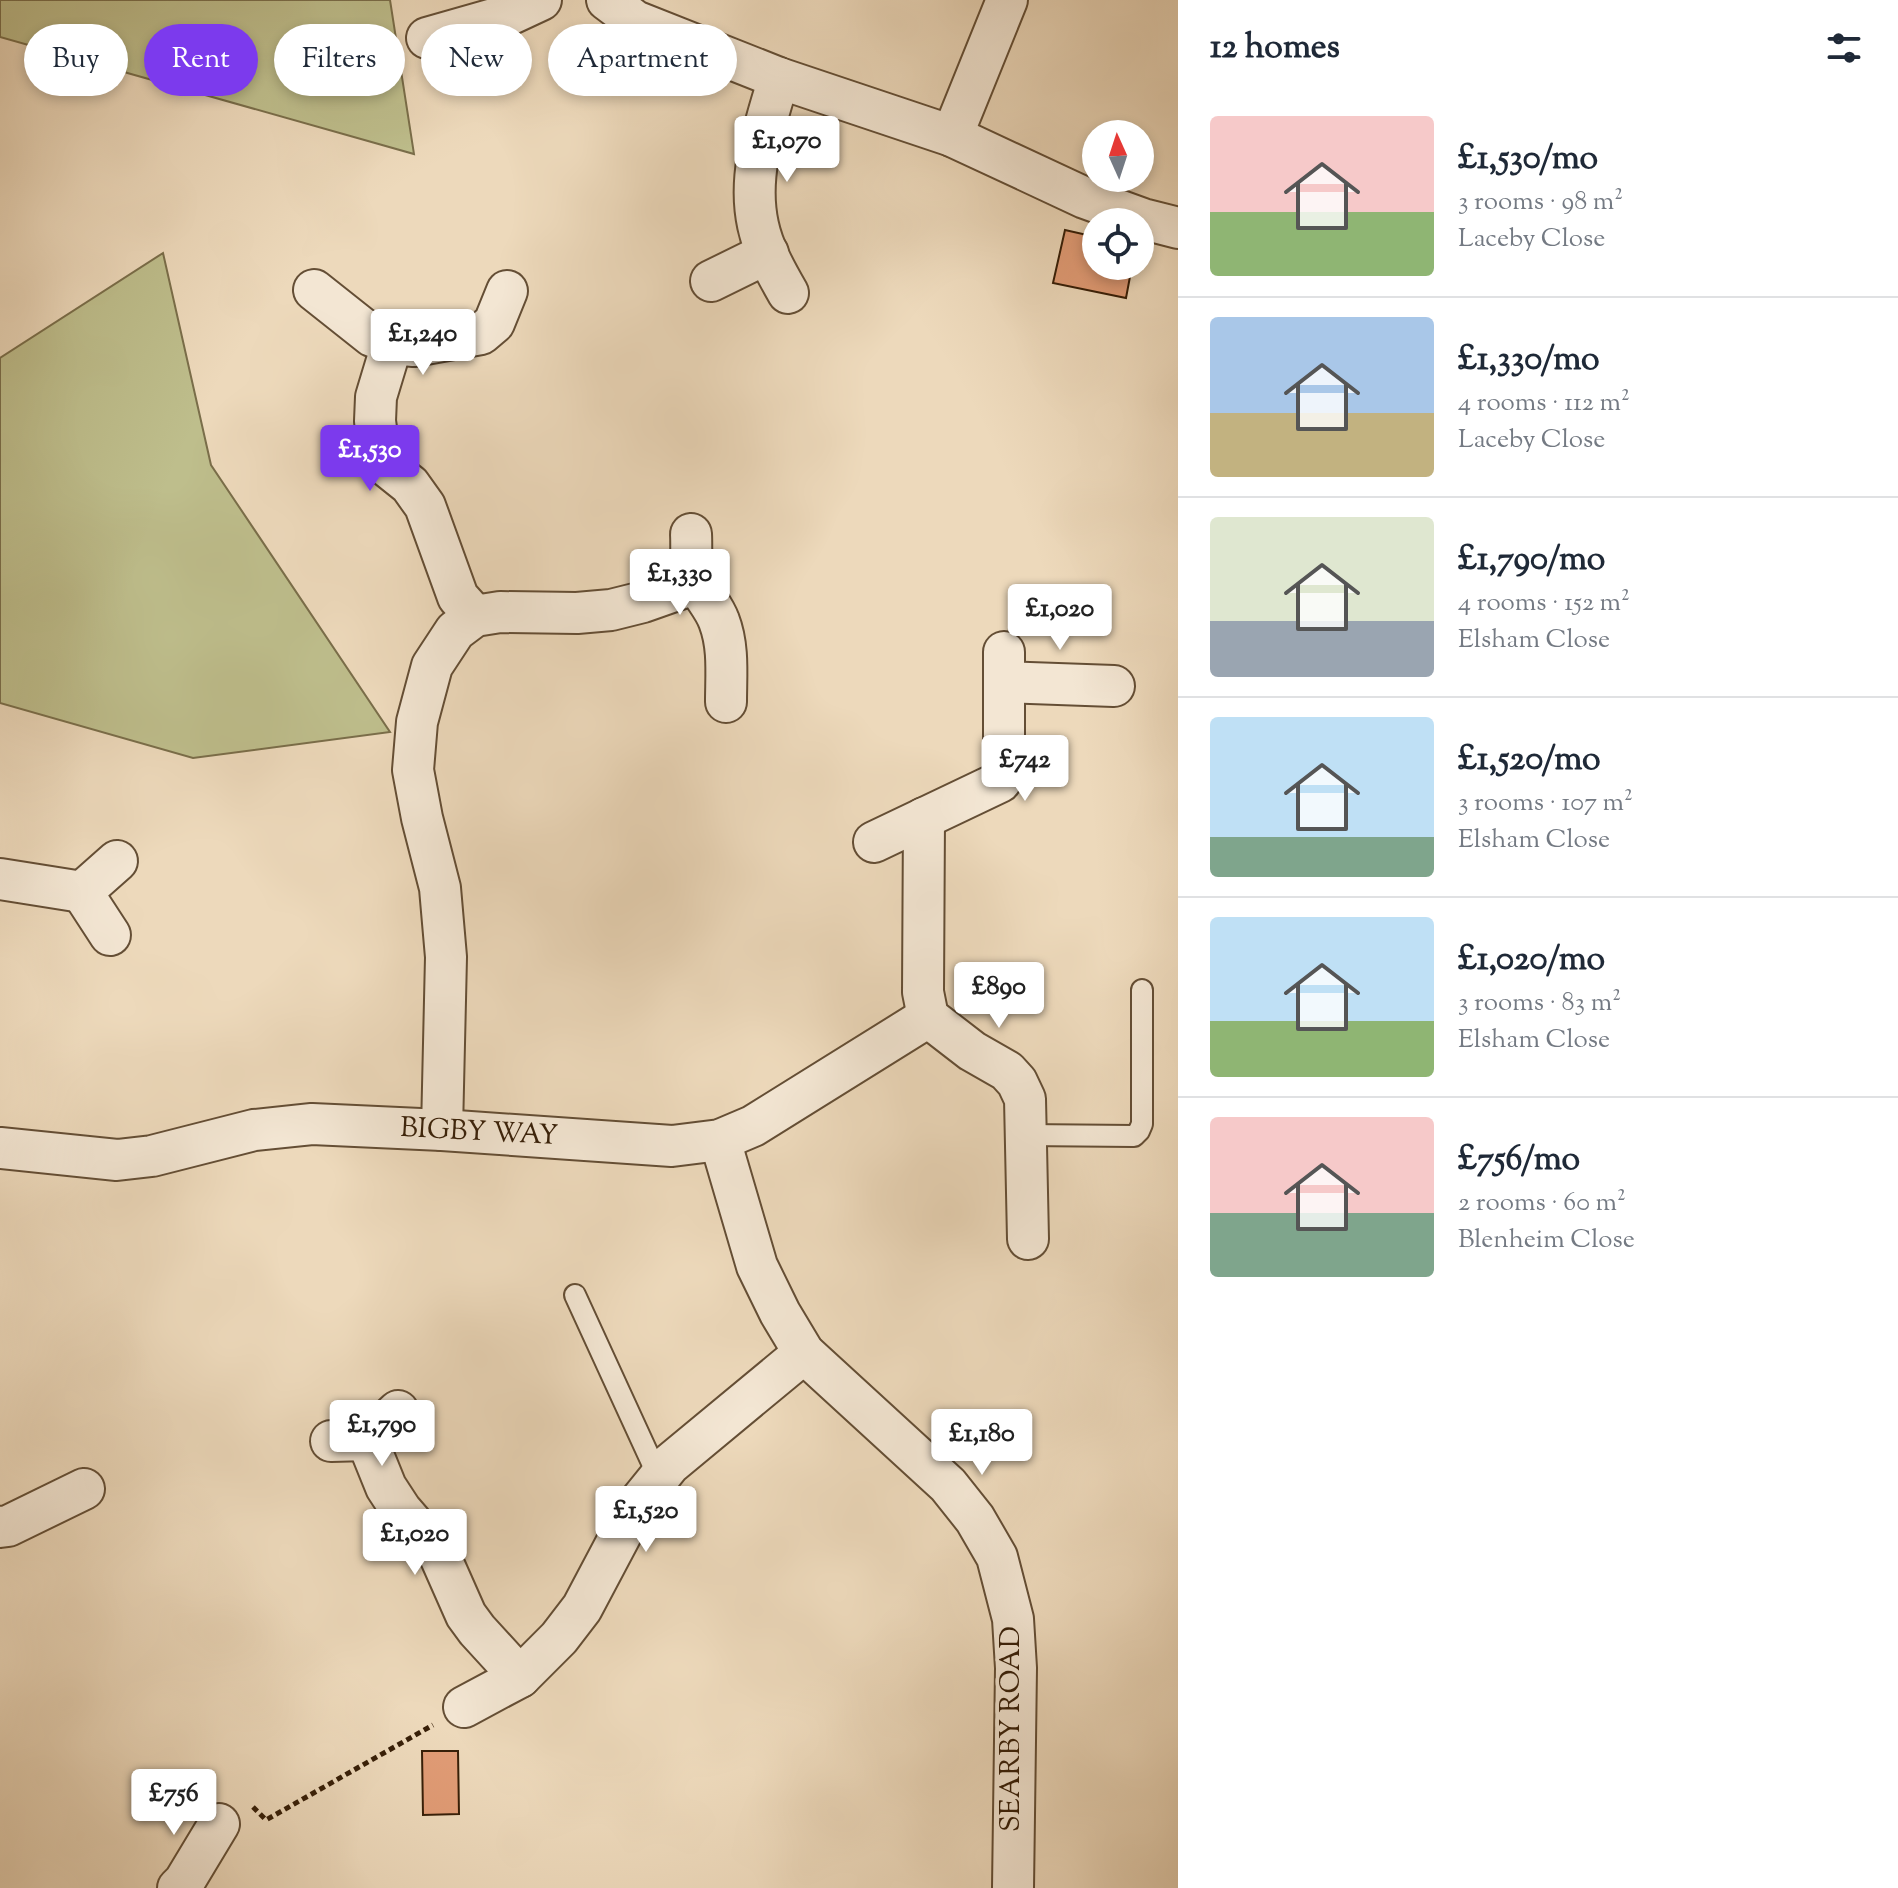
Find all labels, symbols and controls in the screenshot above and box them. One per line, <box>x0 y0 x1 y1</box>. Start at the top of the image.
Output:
chip: Buy <box>24 24 128 96</box>
chip: Rent <box>144 24 258 96</box>
chip: Filters <box>274 24 405 96</box>
chip: New <box>421 24 532 96</box>
chip: Apartment <box>548 24 737 96</box>
text: 12 homes <box>1210 24 1340 73</box>
icon: filters <box>1822 26 1866 70</box>
pin: £1,070 <box>722 116 852 184</box>
north arrow <box>1082 120 1154 192</box>
map controls <box>1082 120 1154 280</box>
text: £1,070 <box>752 123 822 160</box>
text: £1,530/mo <box>1458 135 1598 184</box>
icon: home <box>1274 148 1370 244</box>
text: 3 rooms · 98 m² <box>1458 184 1623 221</box>
button: locate <box>1082 208 1154 280</box>
text: Laceby Close <box>1458 221 1605 258</box>
pin: £1,240 <box>358 309 488 377</box>
text: £1,240 <box>389 316 457 353</box>
text: £1,330/mo <box>1458 336 1600 385</box>
icon: home <box>1274 349 1370 445</box>
text: 4 rooms · 112 m² <box>1458 385 1630 422</box>
text: Laceby Close <box>1458 422 1605 459</box>
pin: £1,530 <box>305 425 435 493</box>
text: £1,530 <box>338 432 402 469</box>
text: £1,790/mo <box>1458 536 1605 585</box>
pin: £1,330 <box>615 549 745 617</box>
icon: home <box>1274 549 1370 645</box>
text: £1,330 <box>648 556 712 593</box>
pin: £1,020 <box>995 584 1125 652</box>
text: 4 rooms · 152 m² <box>1458 585 1630 622</box>
text: £1,020 <box>1026 591 1094 628</box>
text: Elsham Close <box>1458 622 1610 659</box>
pin: £742 <box>978 735 1072 803</box>
text: £1,520/mo <box>1458 736 1601 785</box>
text: £742 <box>999 742 1051 779</box>
icon: home <box>1274 749 1370 845</box>
text: 3 rooms · 107 m² <box>1458 785 1633 822</box>
text: Elsham Close <box>1458 822 1610 859</box>
text: £1,020/mo <box>1458 936 1605 985</box>
icon: home <box>1274 949 1370 1045</box>
pin: £890 <box>952 962 1046 1030</box>
text: £890 <box>972 969 1026 1006</box>
text: 3 rooms · 83 m² <box>1458 985 1621 1022</box>
text: Elsham Close <box>1458 1022 1610 1059</box>
street label: BIGBY WAY <box>399 1109 559 1157</box>
text: £756/mo <box>1458 1136 1580 1185</box>
icon: home <box>1274 1149 1370 1245</box>
text: 2 rooms · 60 m² <box>1458 1185 1626 1222</box>
text: Blenheim Close <box>1458 1222 1635 1259</box>
pin: £1,790 <box>317 1400 447 1468</box>
text: £1,790 <box>348 1407 416 1444</box>
pin: £1,180 <box>917 1409 1047 1477</box>
text: £1,180 <box>949 1416 1015 1453</box>
pin: £1,520 <box>581 1486 711 1554</box>
text: £1,520 <box>613 1493 679 1530</box>
pin: £1,020 <box>350 1509 480 1577</box>
text: £1,020 <box>381 1516 449 1553</box>
street label: SEARBY ROAD <box>992 1626 1032 1832</box>
pin: £756 <box>127 1769 221 1837</box>
text: £756 <box>149 1776 199 1813</box>

